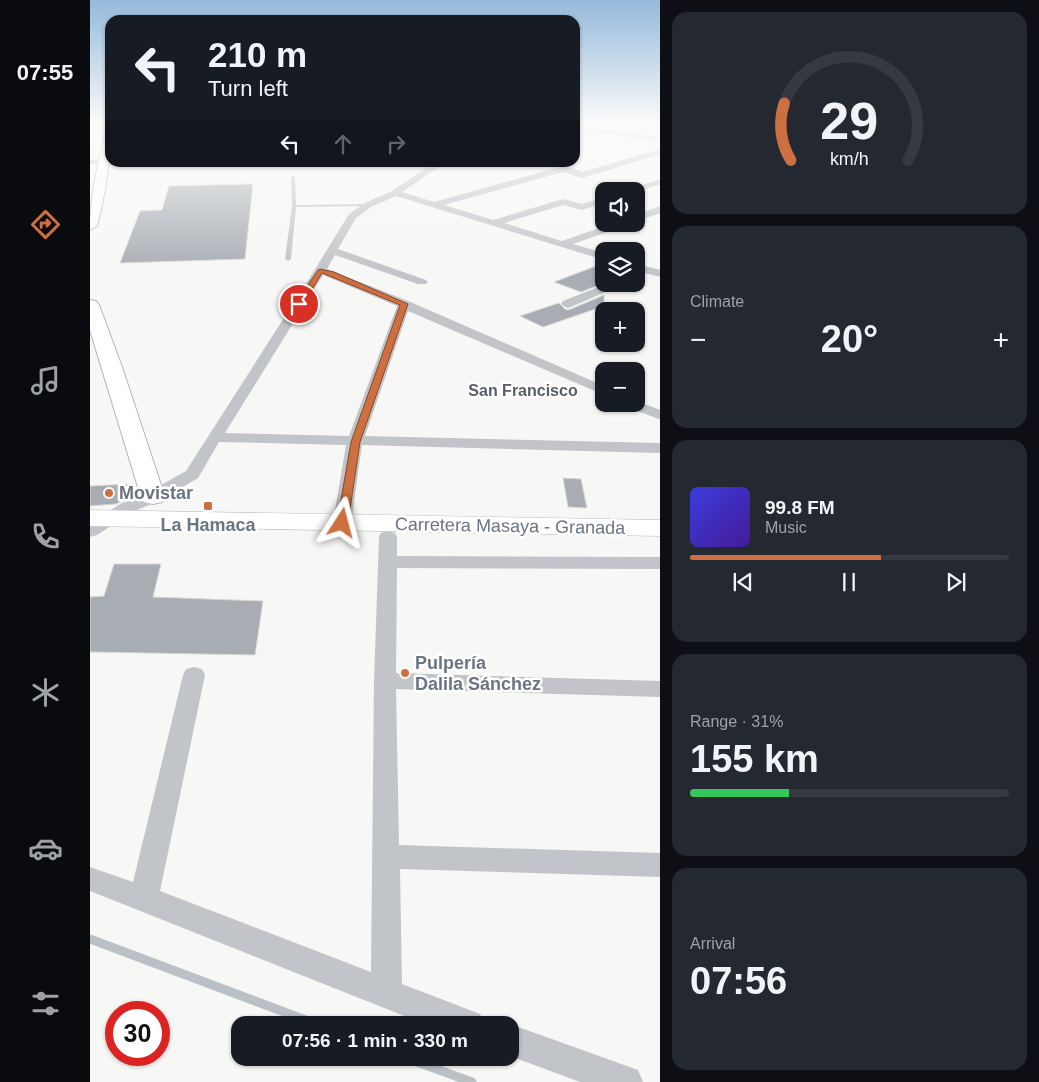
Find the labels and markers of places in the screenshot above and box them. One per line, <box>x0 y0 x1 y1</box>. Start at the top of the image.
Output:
pin <box>278 283 320 325</box>
place label: Movistar <box>119 483 193 503</box>
marker: Movistar <box>103 487 115 499</box>
marker: La Hamaca <box>202 500 214 512</box>
place label: La Hamaca <box>160 515 257 535</box>
place label: Pulpería Dalila Sánchez <box>415 653 541 694</box>
marker: Pulpería Dalila Sánchez <box>399 667 411 679</box>

